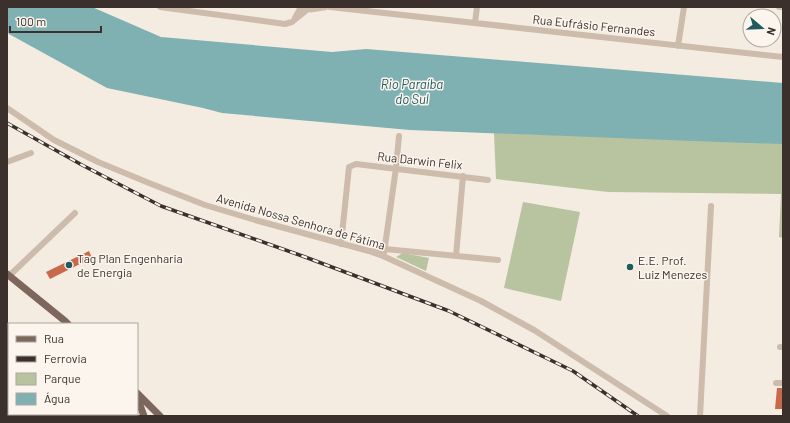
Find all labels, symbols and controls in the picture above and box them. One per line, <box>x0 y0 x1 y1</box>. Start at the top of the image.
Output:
scale bar <box>10 8 101 34</box>
north arrow <box>742 8 782 48</box>
street label: Rua Eufrásio Fernandes <box>532 12 656 38</box>
text: 100 m <box>16 14 46 28</box>
text: N <box>765 26 779 37</box>
water label: Rio Paraíba do Sul <box>381 76 443 107</box>
street label: Rua Darwin Felix <box>377 149 463 171</box>
street label: Avenida Nossa Senhora de Fátima <box>215 190 387 252</box>
place label: Tag Plan Engenharia de Energia <box>77 251 183 279</box>
place label: E.E. Prof. Luiz Menezes <box>638 253 707 281</box>
marker: Tag Plan Engenharia de Energia <box>64 260 74 270</box>
marker: E.E. Prof. Luiz Menezes <box>625 262 635 272</box>
legend <box>8 323 138 415</box>
text: Rua <box>44 331 64 345</box>
text: Ferrovia <box>44 351 87 365</box>
text: Parque <box>44 371 81 385</box>
text: Água <box>44 391 70 405</box>

